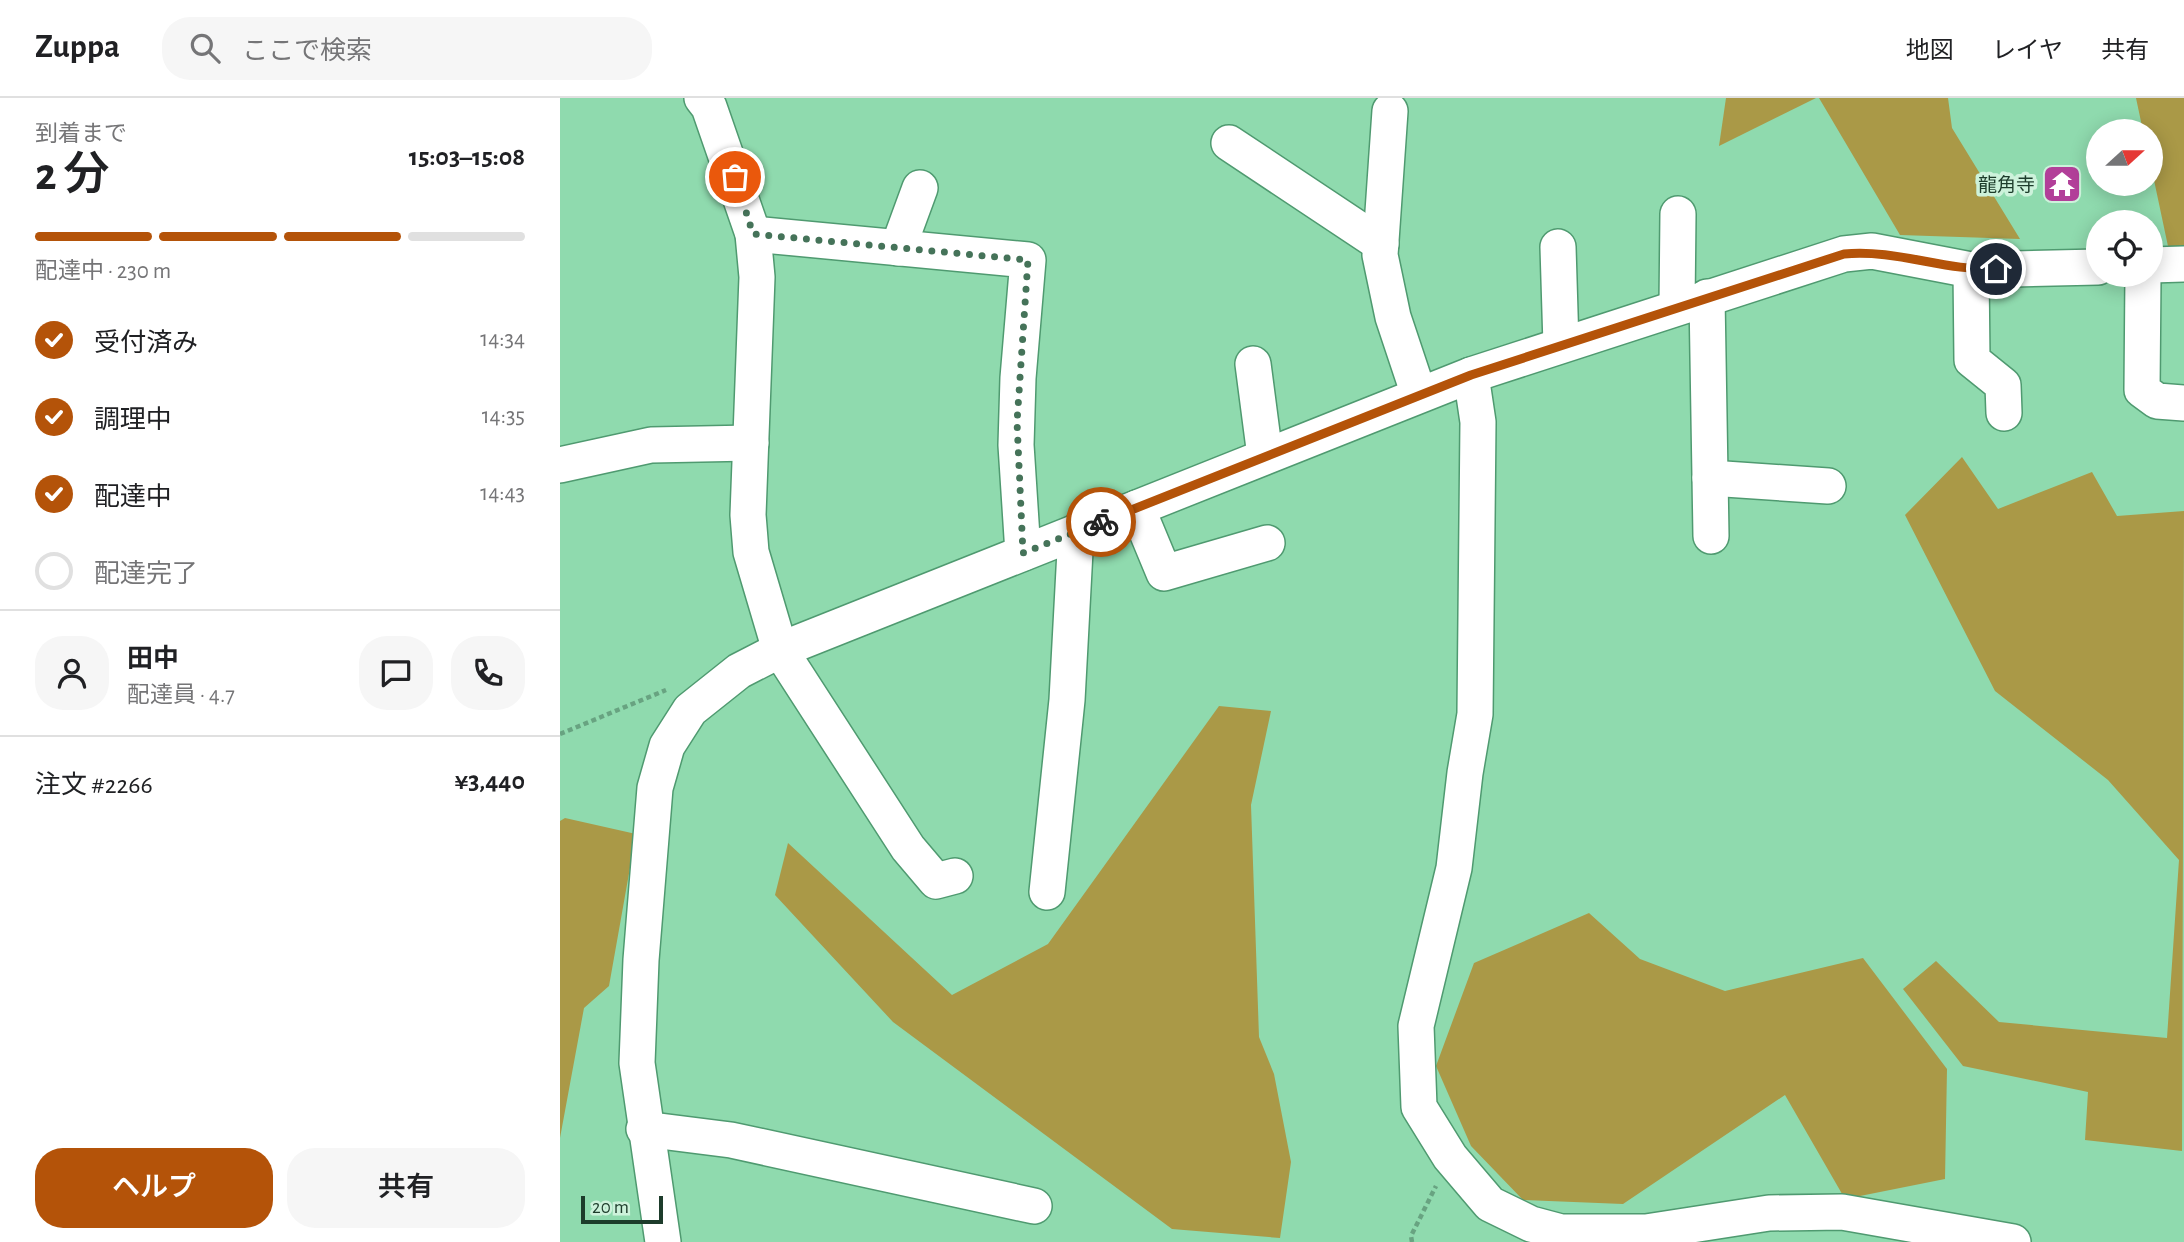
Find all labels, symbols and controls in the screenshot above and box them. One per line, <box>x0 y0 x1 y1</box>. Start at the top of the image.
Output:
search box <box>162 17 652 80</box>
icon: search <box>186 29 224 67</box>
text: Zuppa <box>35 31 120 64</box>
text: ここで検索 <box>242 38 372 64</box>
text: 地図 <box>1906 39 1954 63</box>
text: レイヤ <box>1992 39 2063 63</box>
text: 共有 <box>2101 39 2149 63</box>
north arrow <box>2086 119 2163 196</box>
map controls <box>2086 119 2163 287</box>
text: 到着まで <box>35 123 127 146</box>
text: 15:03–15:08 <box>409 144 525 170</box>
pin <box>705 147 765 207</box>
text: 2 分 <box>35 152 110 198</box>
icon: bag <box>716 158 754 196</box>
temple icon: 龍角寺 <box>2041 163 2083 205</box>
place label: 龍角寺 <box>1978 174 2035 195</box>
button: locate <box>2086 210 2163 287</box>
pin <box>1966 239 2026 299</box>
icon: home <box>1977 250 2015 288</box>
text: 配達中 · 230 m <box>35 260 171 283</box>
icon: check <box>35 321 73 359</box>
text: 14:34 <box>480 328 525 351</box>
text: 受付済み <box>94 330 198 356</box>
icon: check <box>35 398 73 436</box>
text: 14:35 <box>482 405 525 428</box>
text: 調理中 <box>94 407 172 433</box>
icon: check <box>35 475 73 513</box>
text: 14:43 <box>480 482 525 505</box>
text: 配達中 <box>94 484 172 510</box>
courier <box>1066 487 1136 557</box>
icon: bike <box>1082 503 1120 541</box>
text: 配達完了 <box>94 561 198 587</box>
button: person <box>35 636 109 710</box>
button: chat <box>359 636 433 710</box>
button: phone <box>451 636 525 710</box>
text: 田中 <box>127 646 179 672</box>
text: 配達員 · 4.7 <box>127 684 235 707</box>
text: ¥3,440 <box>454 768 525 794</box>
text: 注文 #2266 <box>35 772 153 798</box>
button: ヘルプ <box>35 1148 273 1228</box>
button: 共有 <box>287 1148 525 1228</box>
scale bar <box>581 1193 663 1225</box>
text: 20 m <box>592 1198 629 1217</box>

